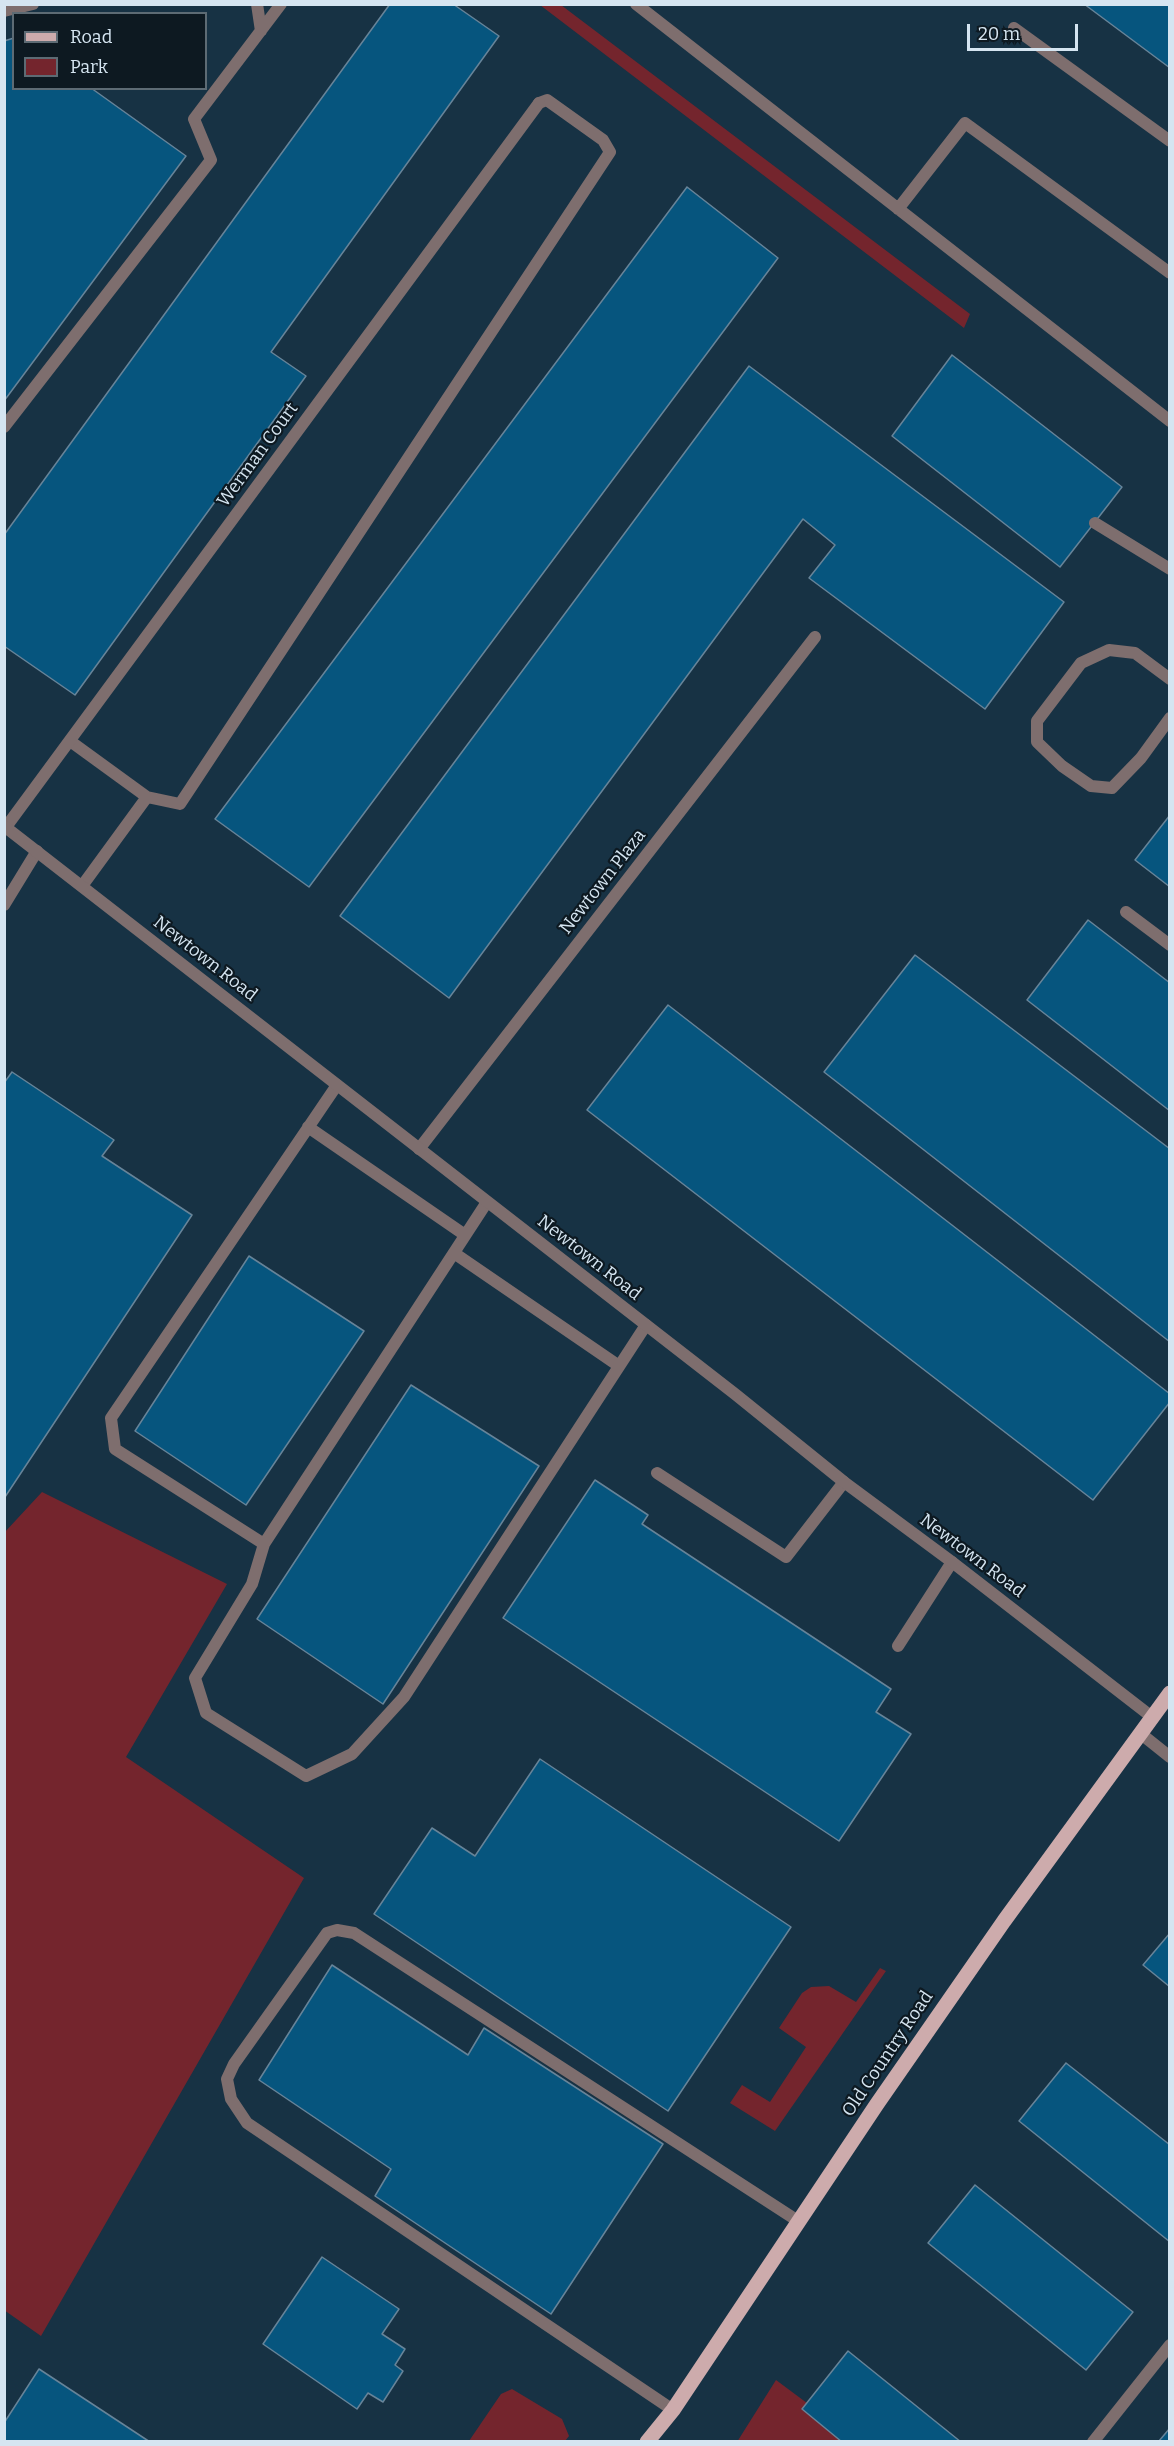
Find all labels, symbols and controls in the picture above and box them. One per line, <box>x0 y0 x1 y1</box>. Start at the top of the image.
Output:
legend <box>12 12 207 90</box>
scale bar <box>970 12 1081 50</box>
text: 20 m <box>978 23 1020 45</box>
text: Road <box>70 26 112 48</box>
text: Park <box>70 56 108 78</box>
street label: Werman Court <box>213 399 303 511</box>
street label: Newtown Plaza <box>555 825 651 939</box>
street label: Newtown Road <box>149 912 261 1006</box>
street label: Newtown Road <box>533 1211 645 1305</box>
street label: Newtown Road <box>915 1509 1029 1603</box>
street label: Old Country Road <box>838 1987 938 2121</box>

